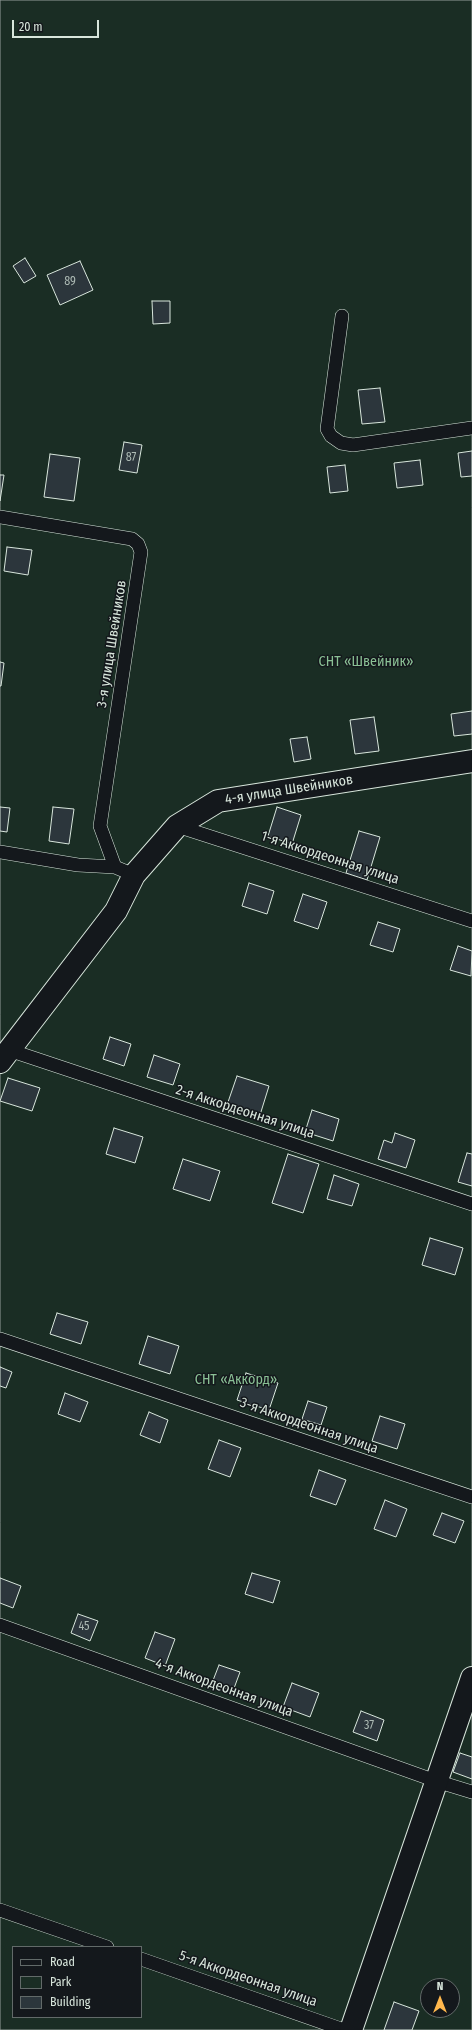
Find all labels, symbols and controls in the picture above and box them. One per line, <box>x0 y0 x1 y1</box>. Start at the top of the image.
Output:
scale bar <box>14 12 101 38</box>
text: 20 m <box>19 20 43 34</box>
house number: 89 <box>64 275 76 289</box>
house number: 87 <box>126 451 136 465</box>
street label: 3-я улица Швейников <box>94 579 130 709</box>
park label: СНТ «Швейник» <box>319 654 413 670</box>
street label: 4-я улица Швейников <box>224 772 354 808</box>
street label: 1-я Аккордеонная улица <box>259 828 401 888</box>
street label: 2-я Аккордеонная улица <box>174 1082 316 1142</box>
park label: СНТ «Аккорд» <box>195 1372 277 1388</box>
street label: 3-я Аккордеонная улица <box>238 1394 380 1458</box>
house number: 45 <box>78 1620 90 1634</box>
street label: 4-я Аккордеонная улица <box>153 1655 295 1721</box>
house number: 37 <box>364 1719 374 1733</box>
legend <box>12 1946 142 2018</box>
street label: 5-я Аккордеонная улица <box>177 1947 319 2011</box>
text: Road <box>50 1955 75 1969</box>
text: Park <box>50 1975 71 1989</box>
north arrow <box>420 1978 460 2018</box>
text: N <box>437 1980 443 1993</box>
text: Building <box>50 1995 90 2009</box>

